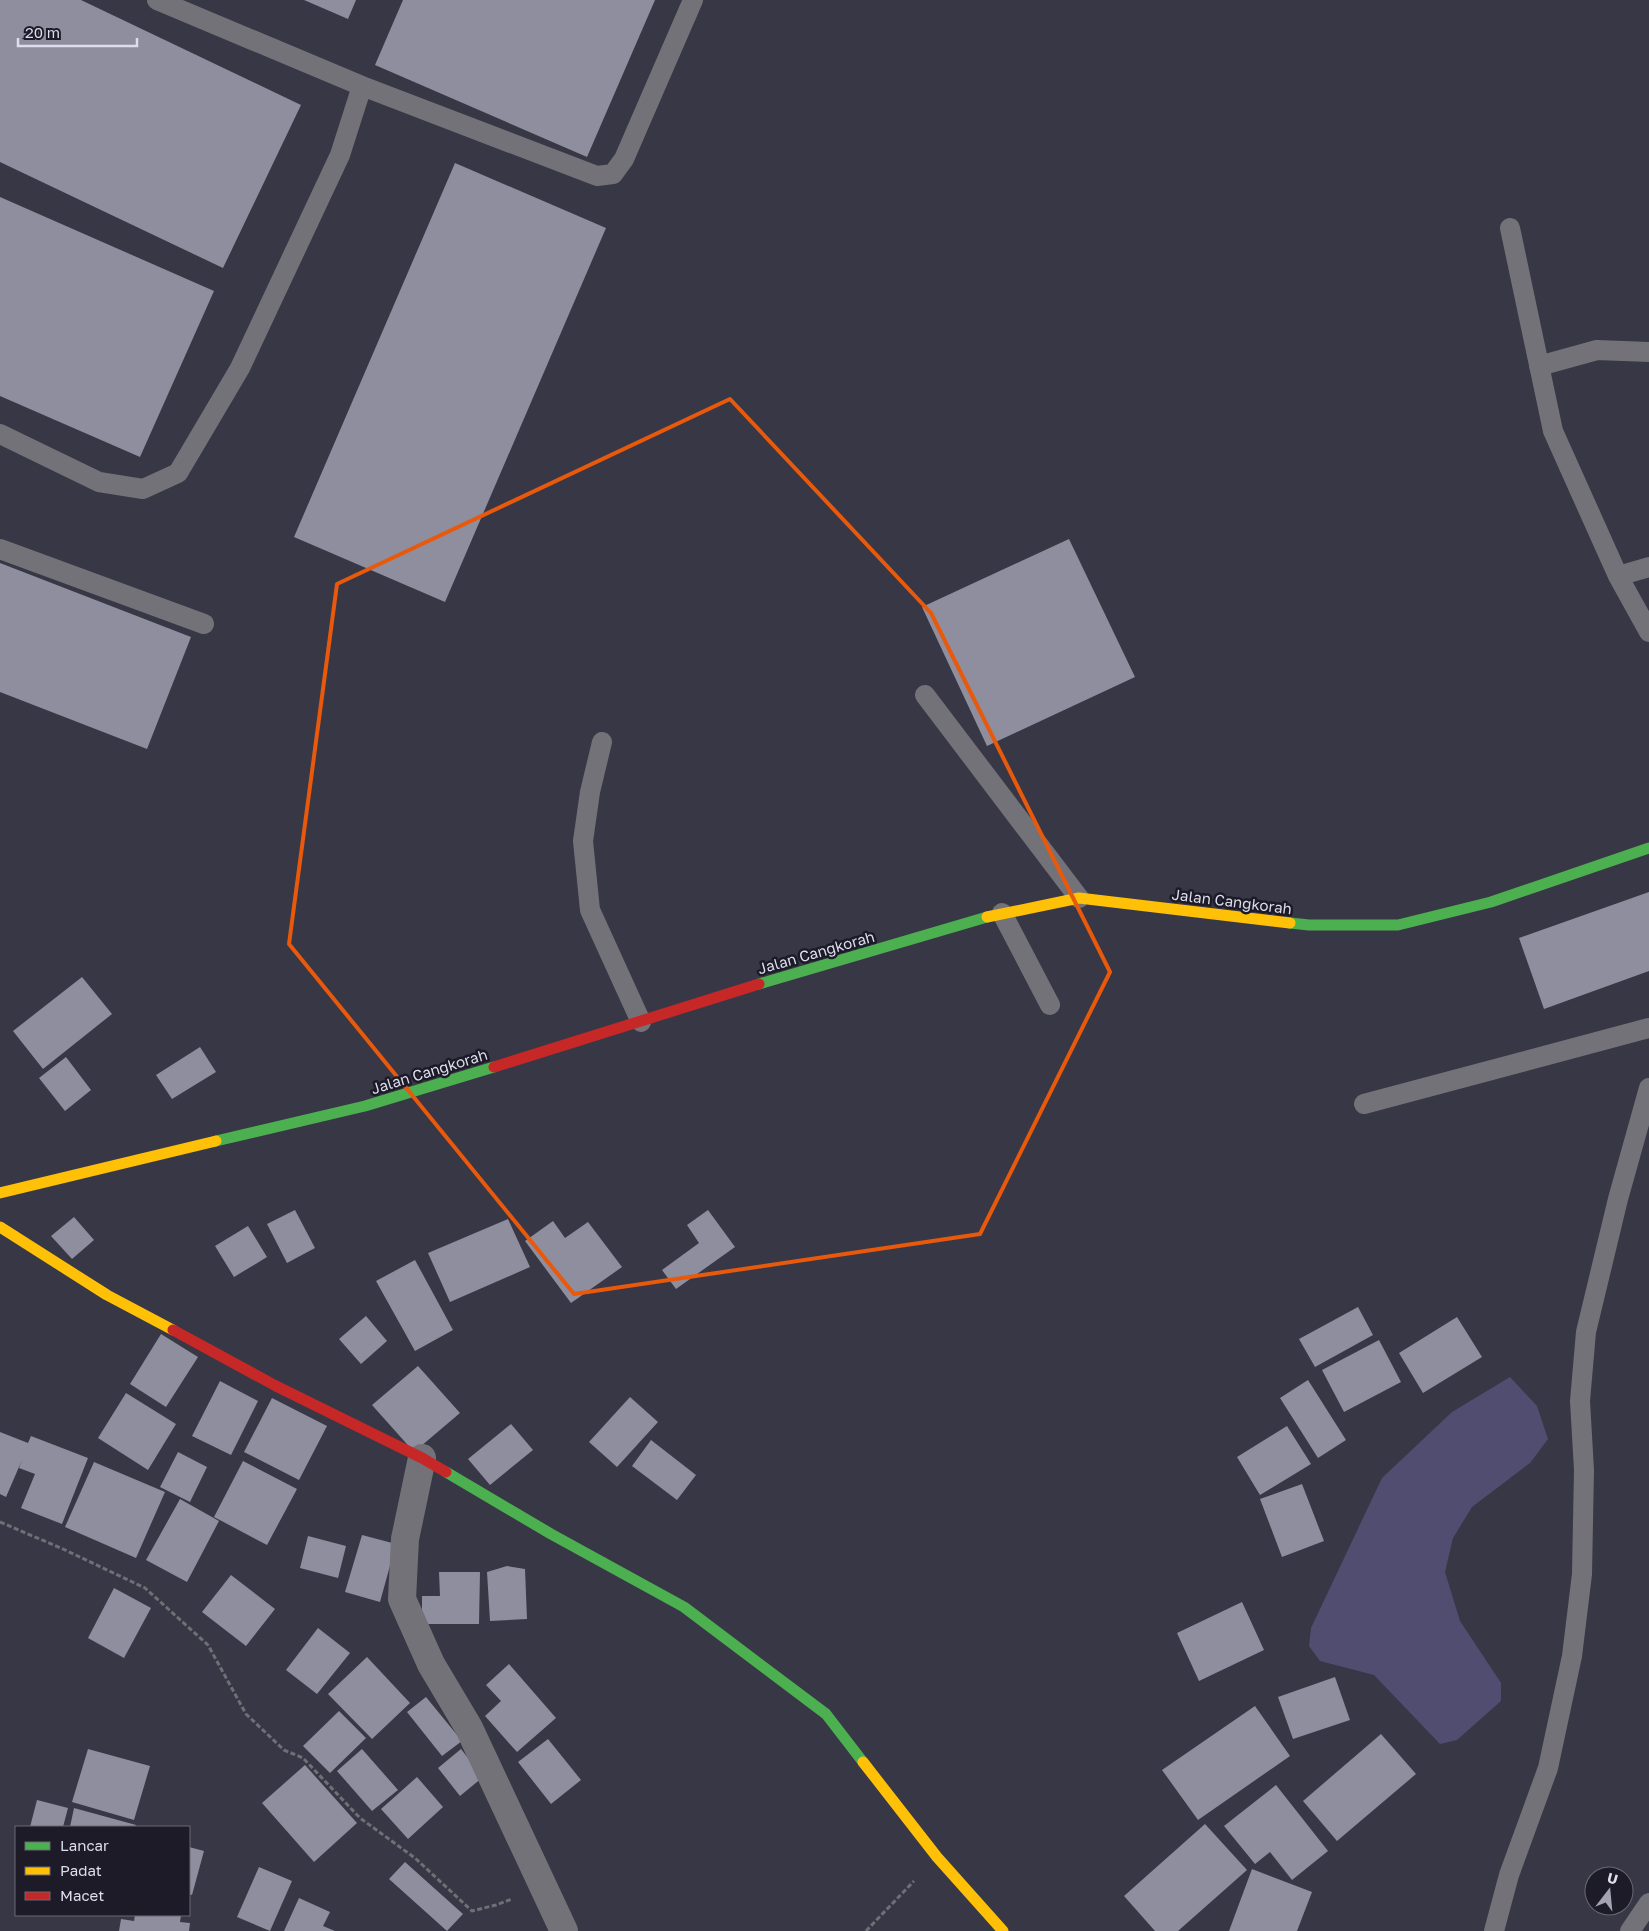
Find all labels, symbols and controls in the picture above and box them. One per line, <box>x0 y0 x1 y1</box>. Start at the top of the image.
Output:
scale bar <box>18 15 136 47</box>
text: 20 m <box>25 23 60 41</box>
street label: Jalan Cangkorah <box>1171 885 1293 917</box>
street label: Jalan Cangkorah <box>755 927 877 977</box>
street label: Jalan Cangkorah <box>369 1045 489 1097</box>
legend <box>15 1826 190 1916</box>
text: Lancar <box>60 1836 109 1854</box>
text: Padat <box>60 1861 102 1879</box>
north arrow <box>1584 1866 1634 1916</box>
text: U <box>1605 1868 1620 1888</box>
text: Macet <box>60 1886 104 1904</box>

